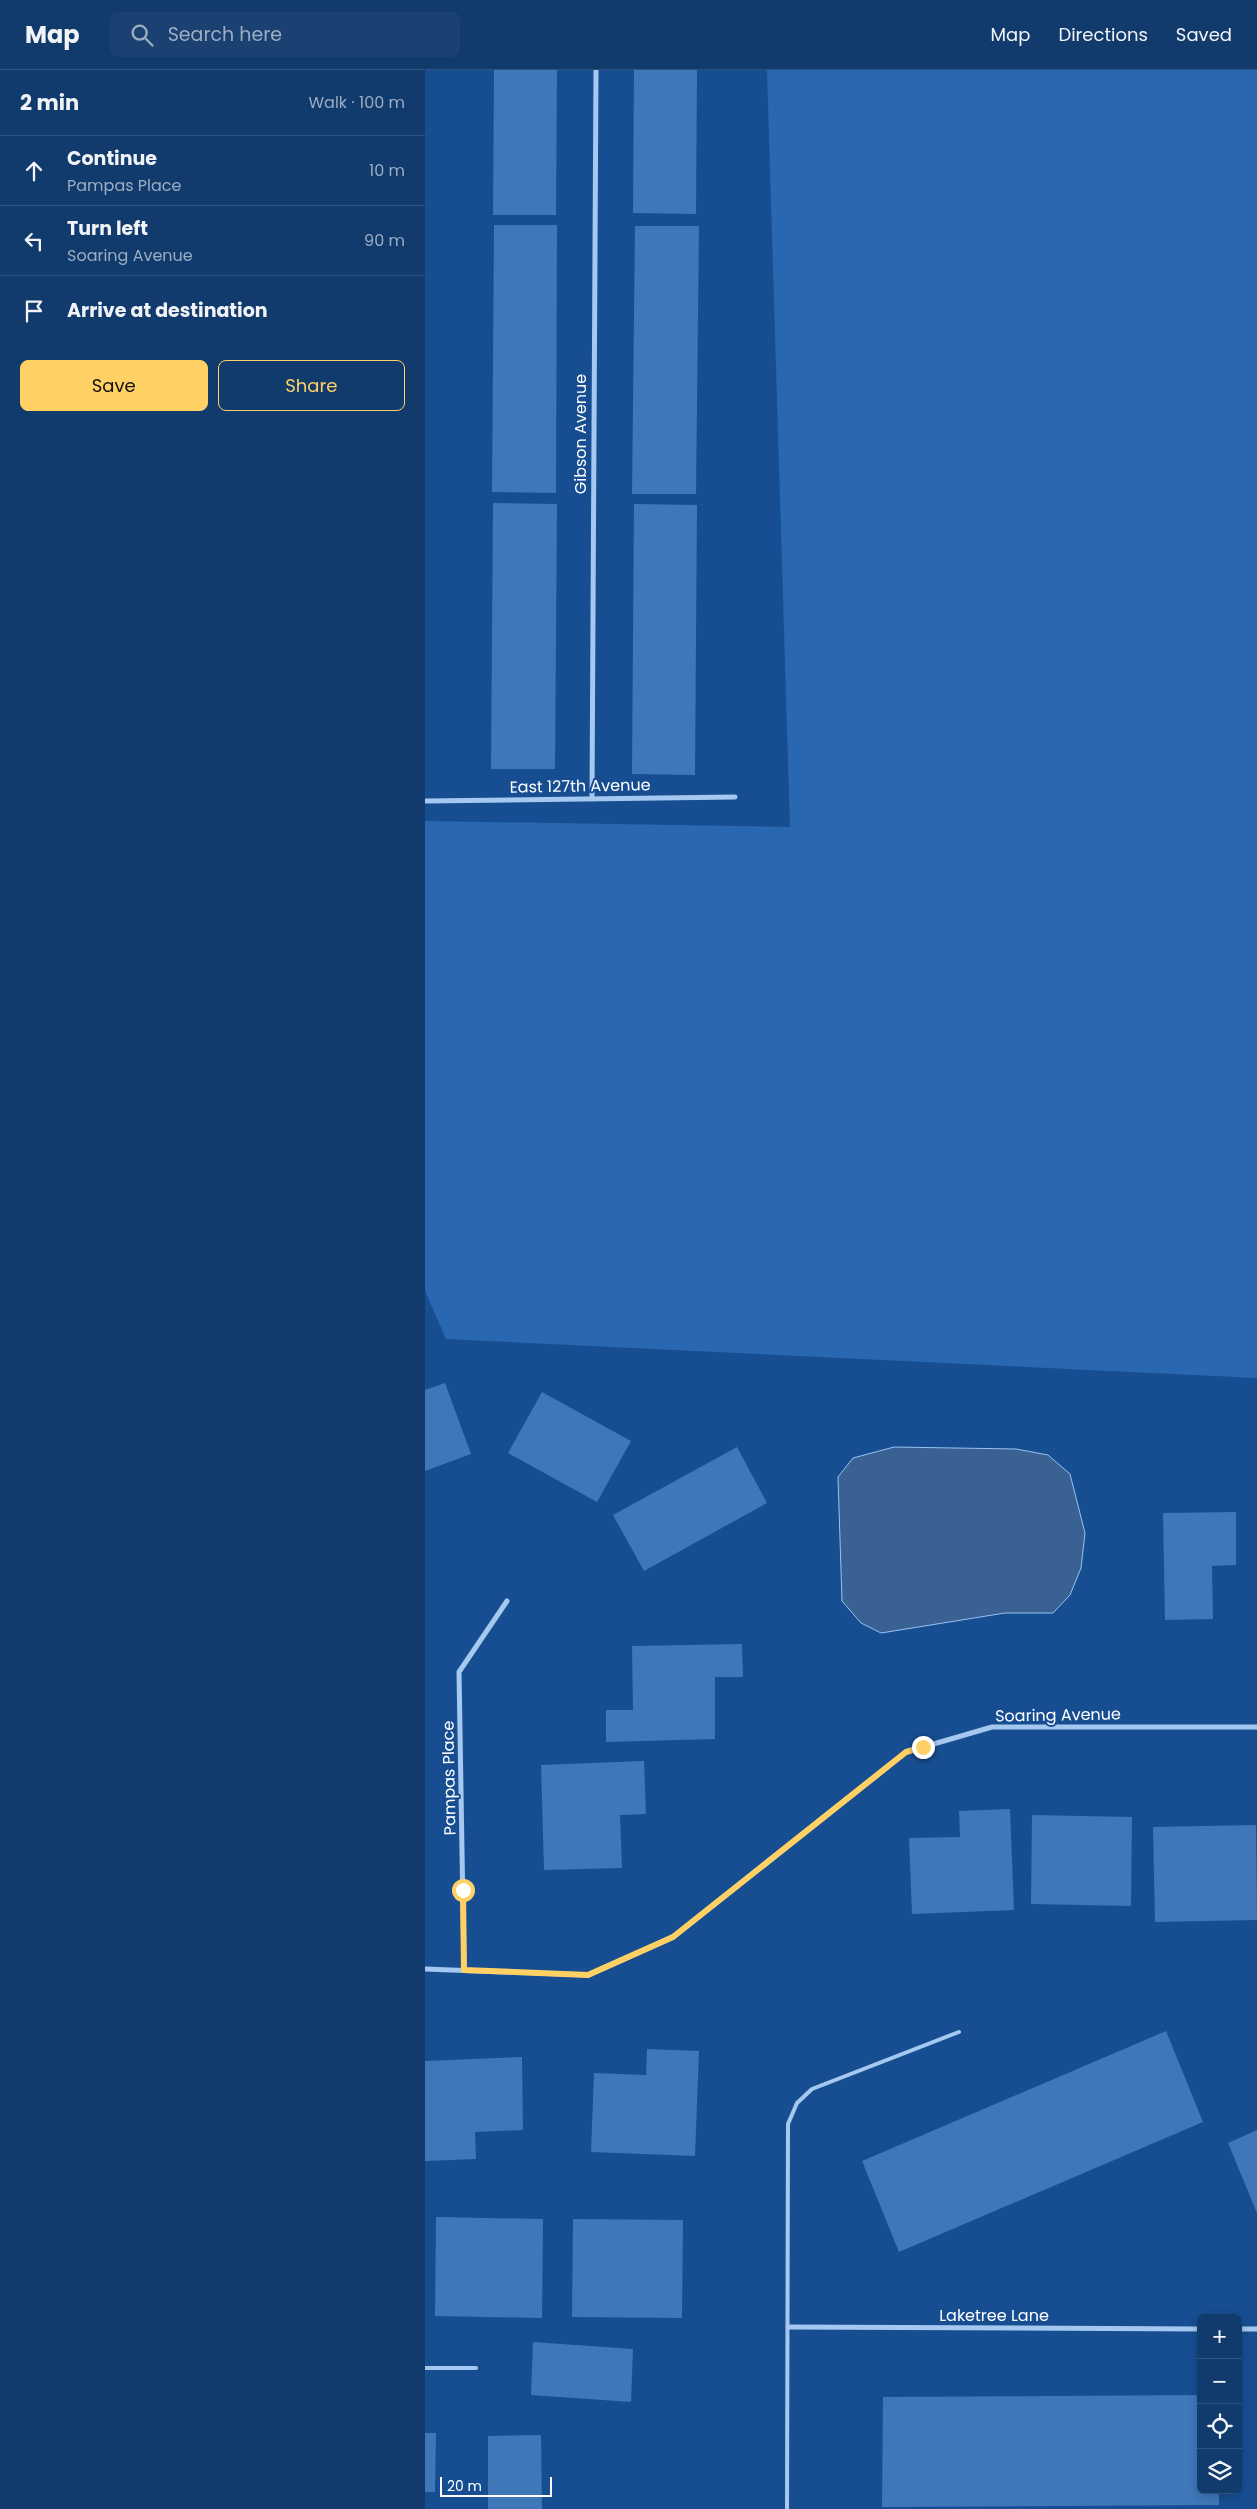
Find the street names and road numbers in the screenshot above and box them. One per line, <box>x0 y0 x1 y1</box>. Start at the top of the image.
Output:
street label: Gibson Avenue <box>569 374 592 494</box>
street label: East 127th Avenue <box>509 773 651 799</box>
street label: Soaring Avenue <box>995 1702 1121 1728</box>
street label: Pampas Place <box>437 1720 461 1835</box>
street label: Laketree Lane <box>939 2304 1049 2327</box>

